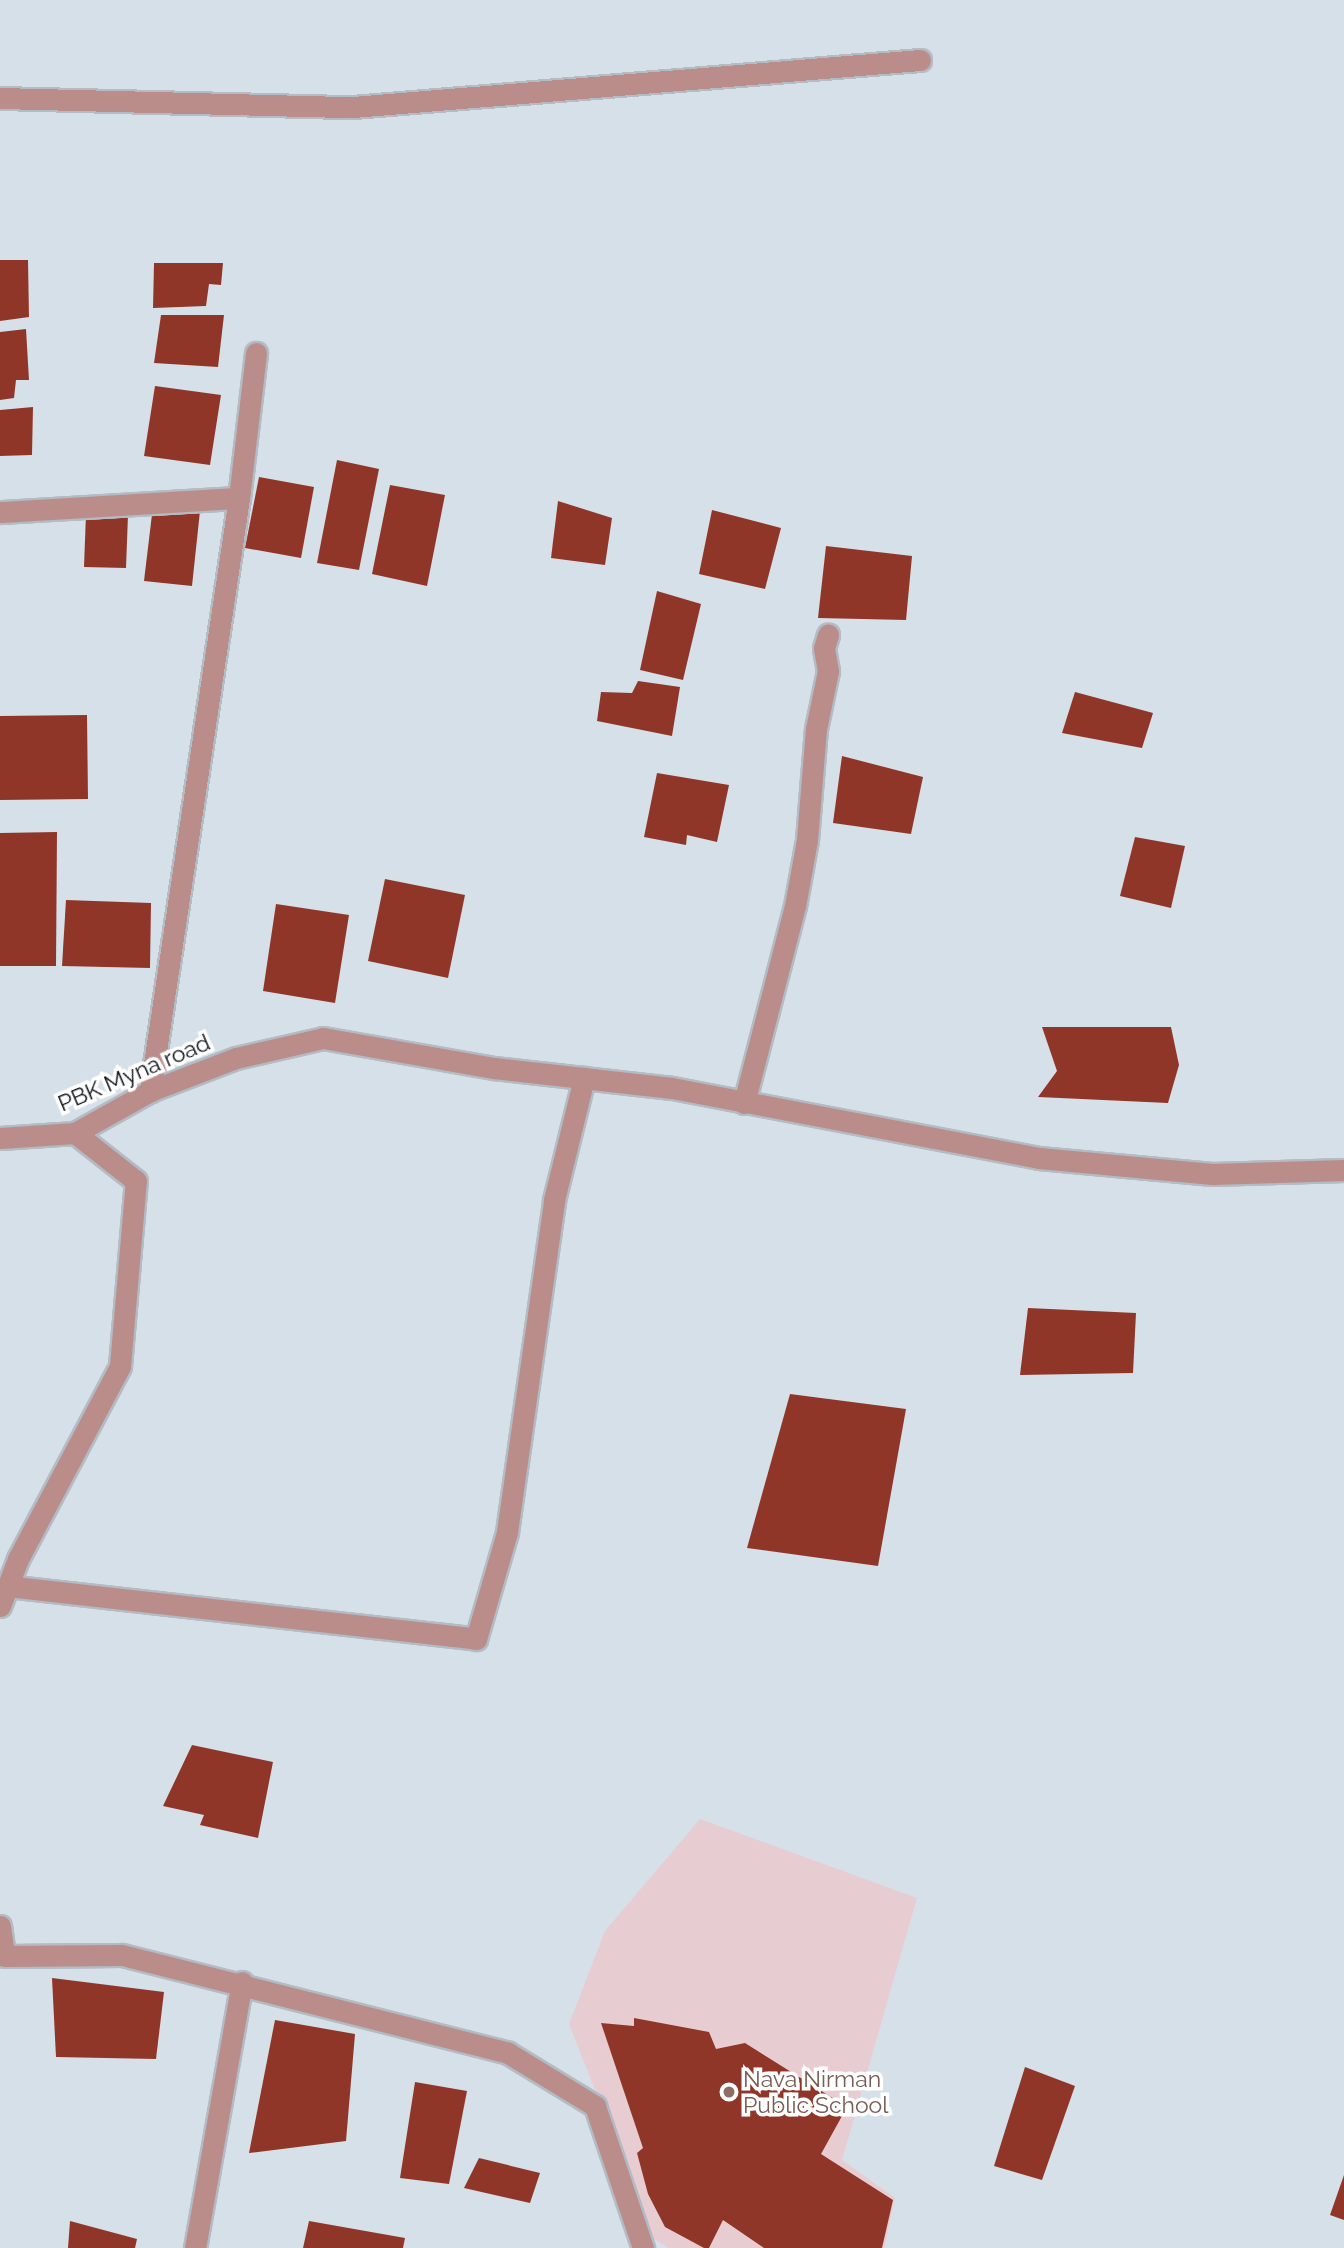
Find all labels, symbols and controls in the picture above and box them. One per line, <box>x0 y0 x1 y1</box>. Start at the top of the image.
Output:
street label: PBK Myna road <box>54 1028 214 1118</box>
place label: Nava Nirman Public School <box>743 2065 889 2119</box>
marker: Nava Nirman Public School <box>721 2084 737 2100</box>

